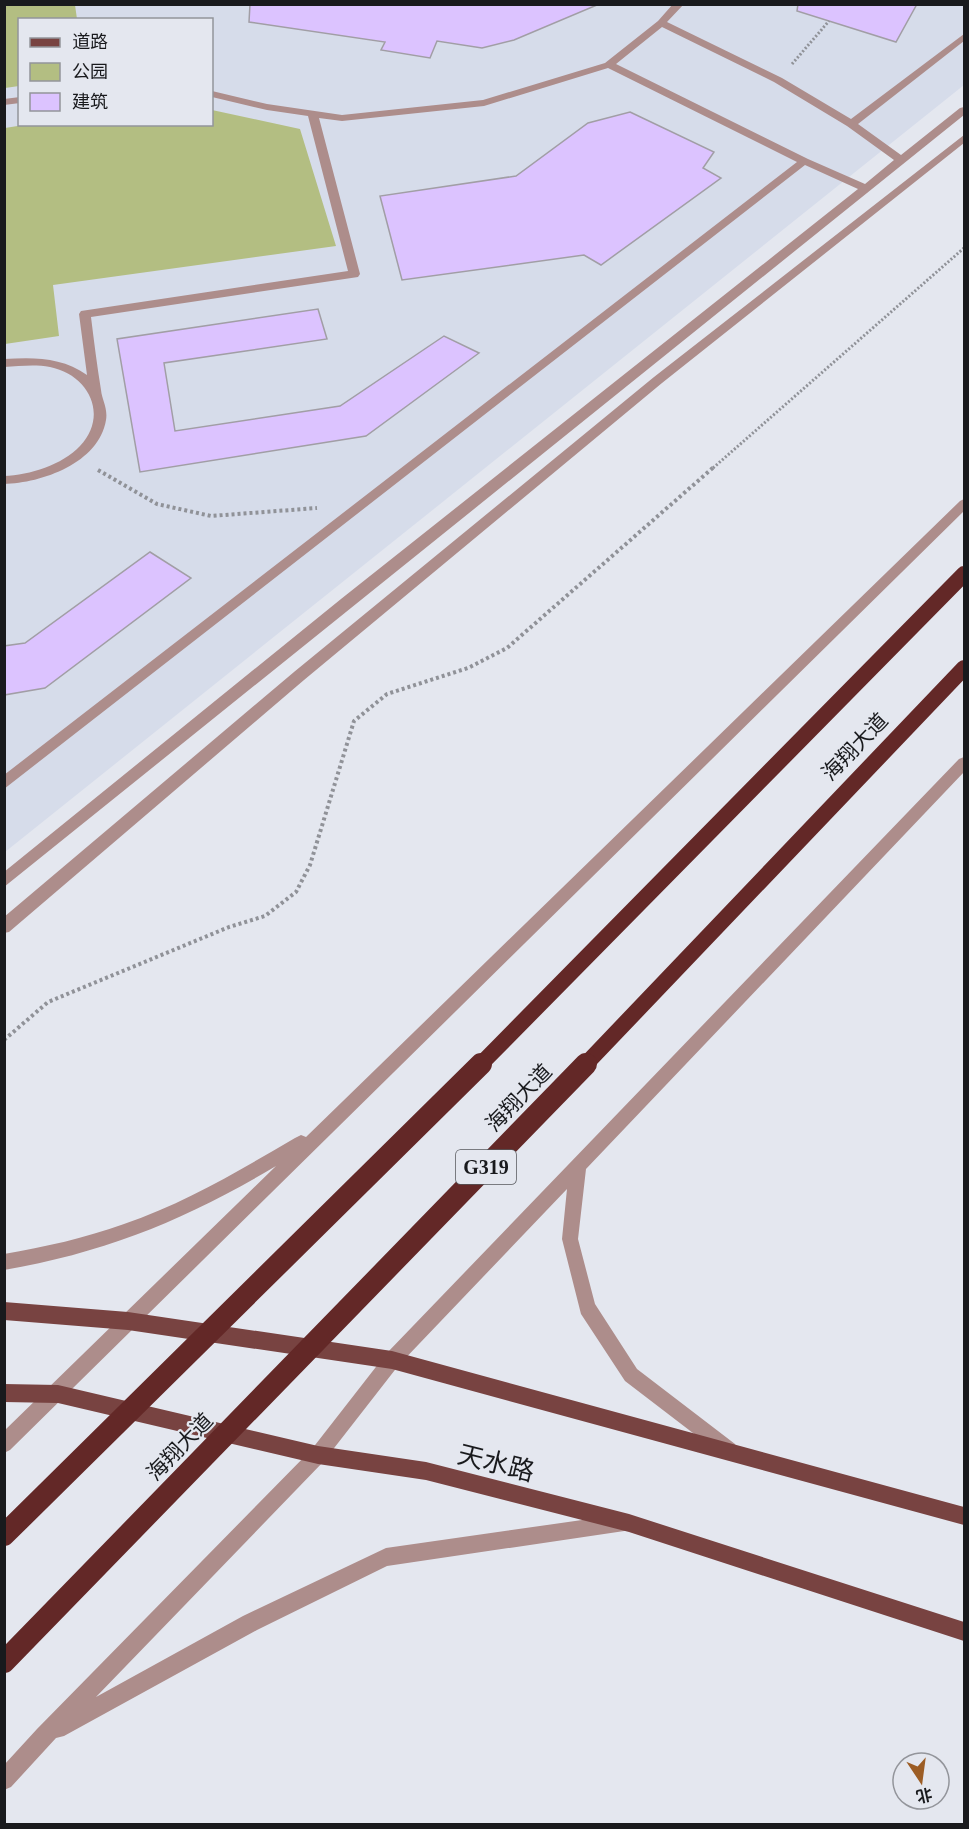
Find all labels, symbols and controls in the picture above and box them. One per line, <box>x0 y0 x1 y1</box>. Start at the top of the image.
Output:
legend <box>18 18 213 126</box>
text: 道路 <box>72 32 108 52</box>
text: 公园 <box>72 62 108 82</box>
text: 建筑 <box>72 92 108 112</box>
street label: 海翔大道 <box>817 708 893 786</box>
street label: 海翔大道 <box>481 1059 557 1137</box>
road number: G319 <box>456 1150 516 1184</box>
street label: 海翔大道 <box>142 1408 218 1486</box>
street label: 天水路 <box>455 1440 537 1487</box>
north arrow <box>891 1751 951 1811</box>
text: 北 <box>915 1785 934 1805</box>

